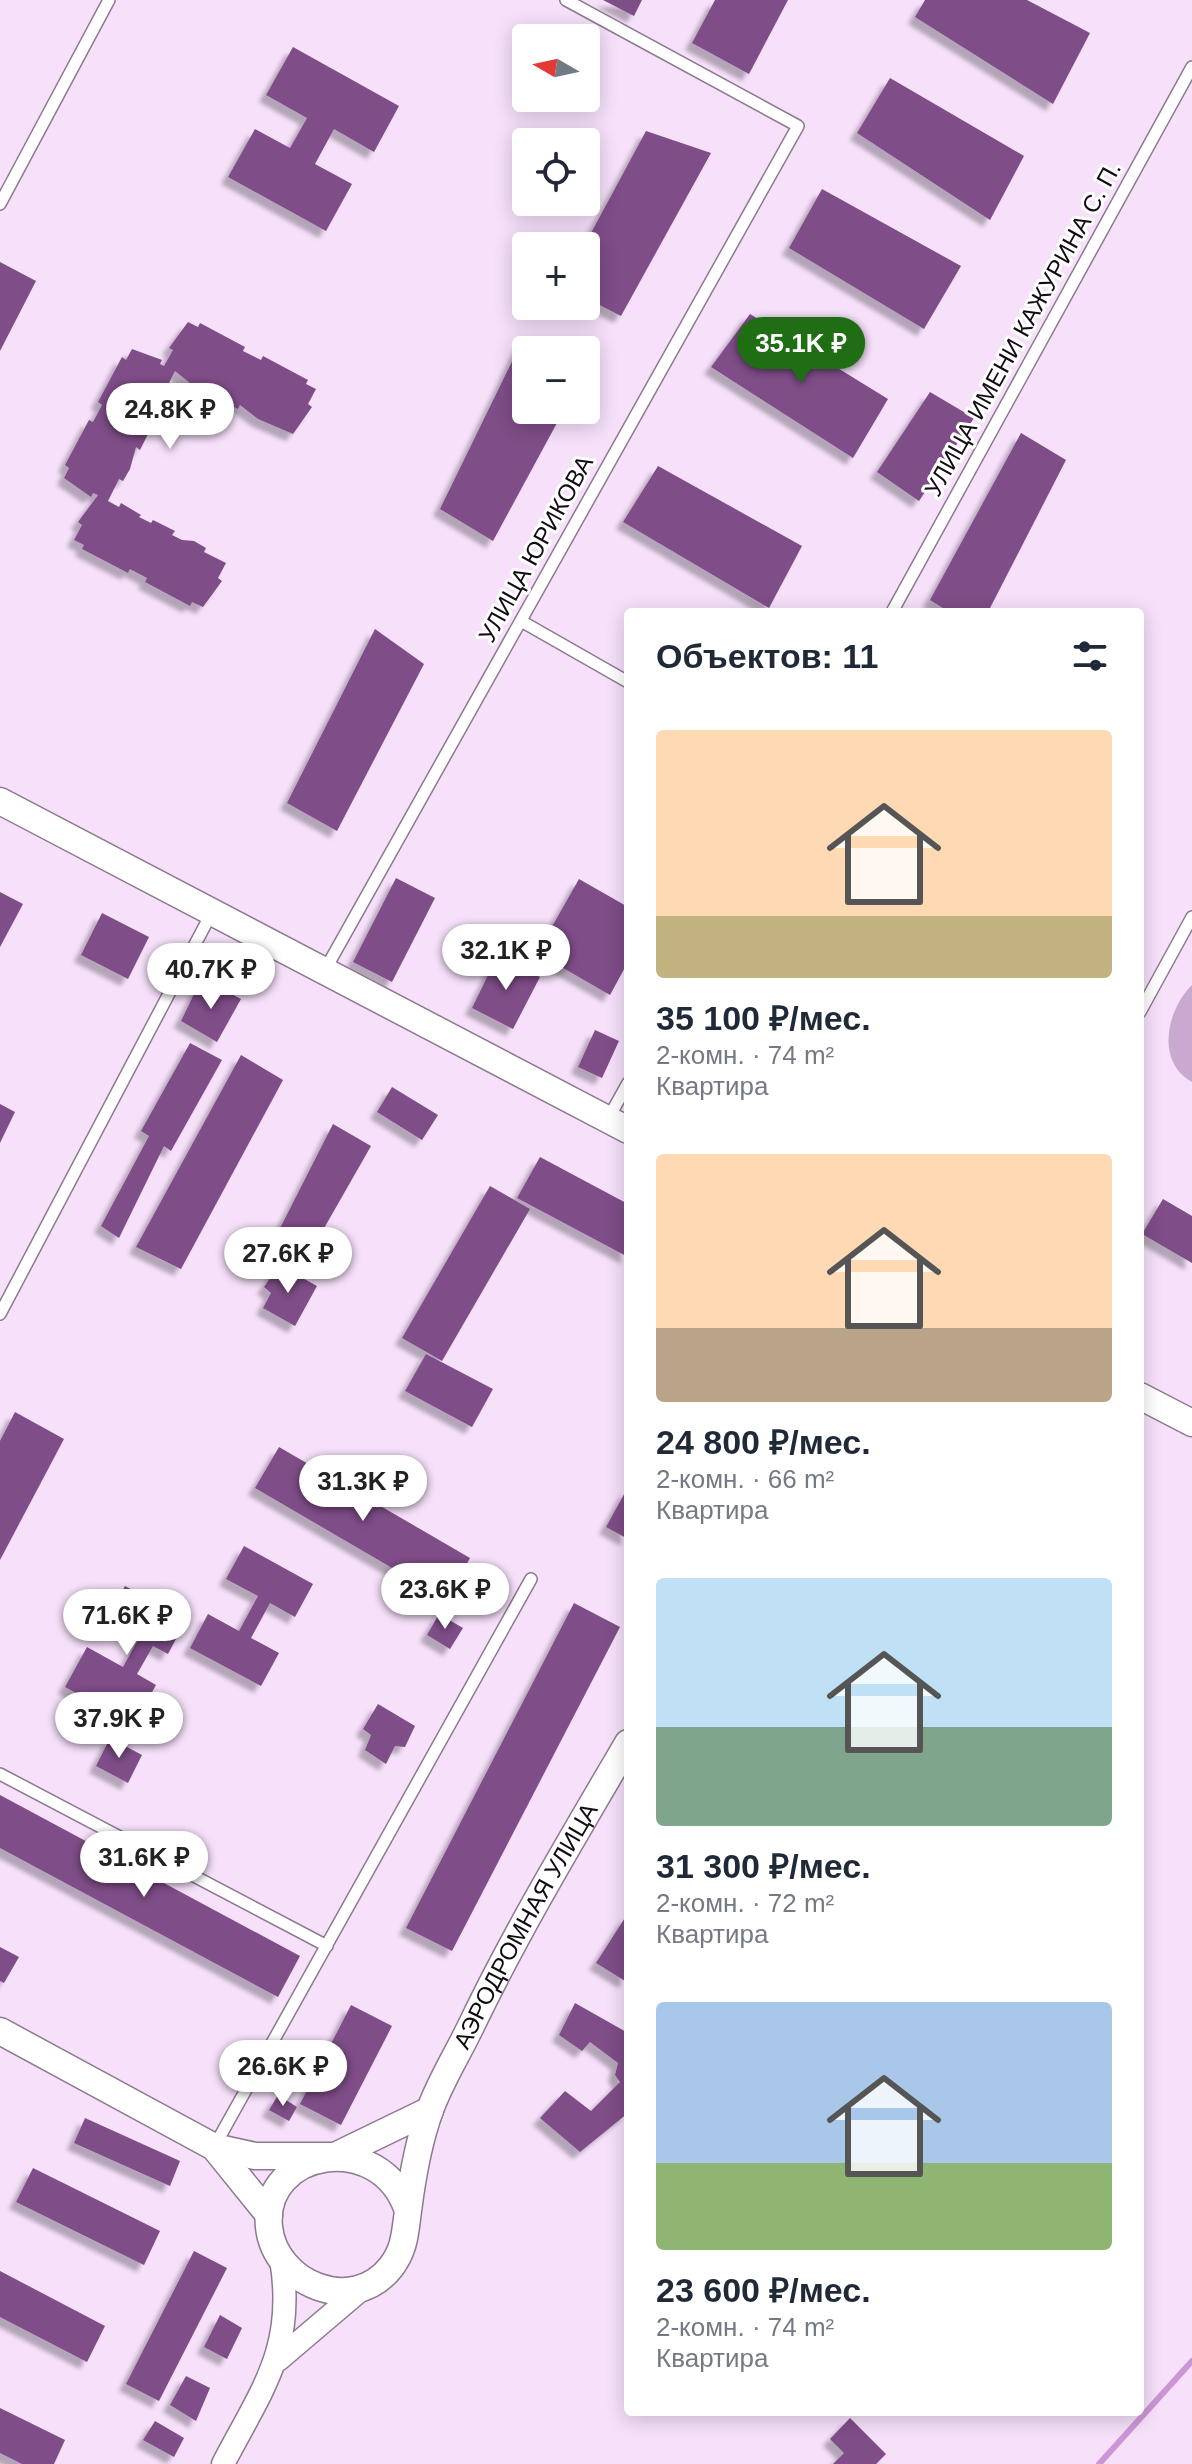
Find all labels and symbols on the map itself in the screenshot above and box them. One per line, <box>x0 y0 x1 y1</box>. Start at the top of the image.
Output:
north arrow <box>512 24 600 112</box>
street label: УЛИЦА ИМЕНИ КАЖУРИНА С. П. <box>919 157 1126 501</box>
pin: 35.1K ₽ <box>727 317 875 385</box>
pin: 24.8K ₽ <box>96 383 244 451</box>
street label: УЛИЦА ЮРИКОВА <box>473 451 598 647</box>
pin: 32.1K ₽ <box>432 924 580 992</box>
pin: 40.7K ₽ <box>137 943 285 1011</box>
pin: 27.6K ₽ <box>214 1227 362 1295</box>
pin: 31.3K ₽ <box>289 1455 437 1523</box>
pin: 23.6K ₽ <box>371 1563 519 1631</box>
pin: 71.6K ₽ <box>53 1589 201 1657</box>
pin: 37.9K ₽ <box>45 1692 193 1760</box>
street label: АЭРОДРОМНАЯ УЛИЦА <box>448 1798 603 2053</box>
pin: 31.6K ₽ <box>70 1831 218 1899</box>
pin: 26.6K ₽ <box>209 2040 357 2108</box>

